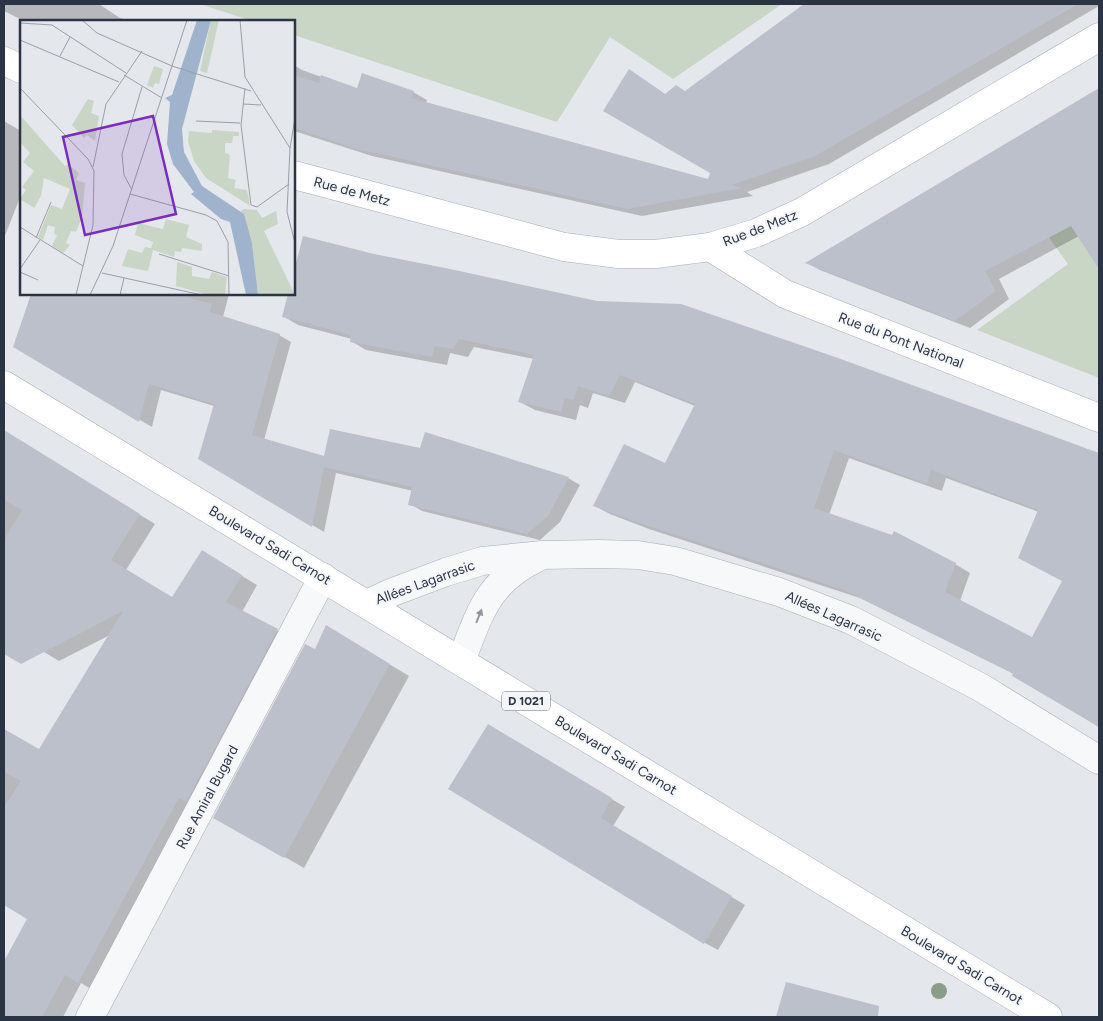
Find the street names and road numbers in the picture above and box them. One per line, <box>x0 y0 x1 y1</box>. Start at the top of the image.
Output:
street label: Rue de Metz <box>312 173 392 210</box>
street label: Rue de Metz <box>720 206 800 250</box>
street label: Rue du Pont National <box>836 309 966 372</box>
street label: Boulevard Sadi Carnot <box>206 502 334 589</box>
street label: Allées Lagarrasic <box>373 556 478 608</box>
street label: Allées Lagarrasic <box>783 587 885 646</box>
road number: D 1021 <box>502 691 550 710</box>
street label: Boulevard Sadi Carnot <box>552 712 680 799</box>
street label: Rue Amiral Bugard <box>173 742 242 852</box>
street label: Boulevard Sadi Carnot <box>898 922 1026 1009</box>

